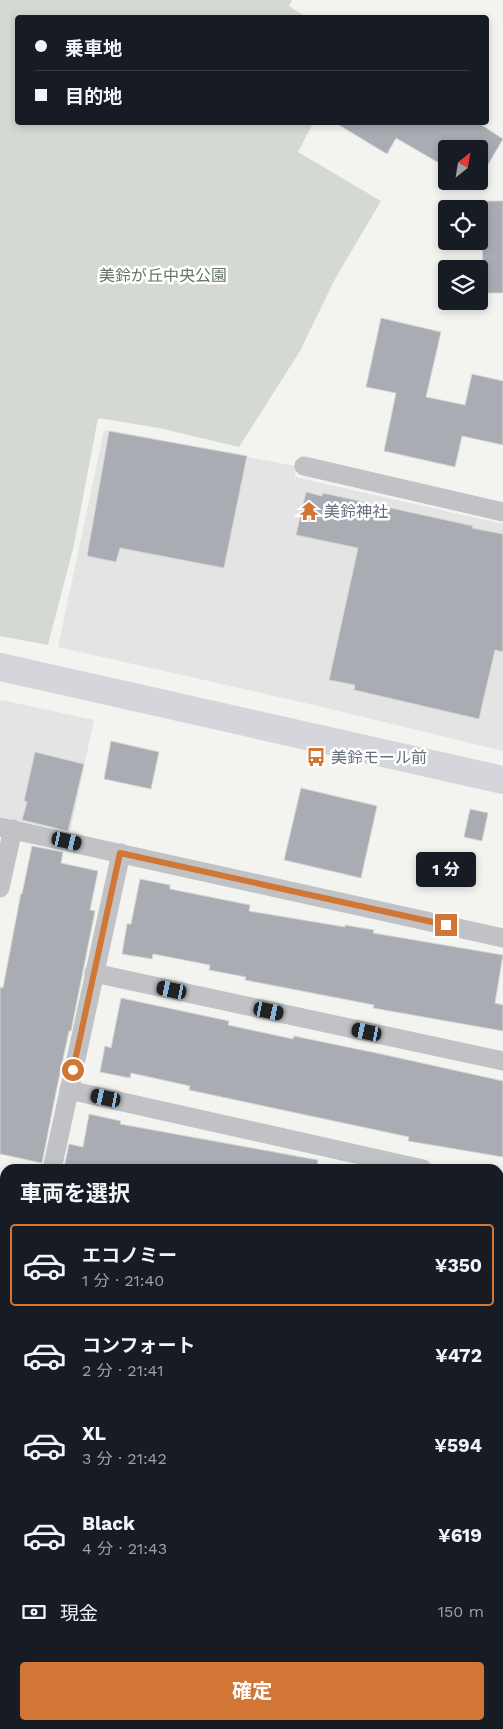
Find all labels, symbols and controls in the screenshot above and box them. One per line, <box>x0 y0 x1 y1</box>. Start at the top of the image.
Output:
text: 乗車地 <box>65 37 122 60</box>
text: 目的地 <box>65 85 122 108</box>
north arrow <box>438 140 488 190</box>
map controls <box>438 140 488 310</box>
button: locate <box>438 200 488 250</box>
button: layers <box>438 260 488 310</box>
park label: 美鈴が丘中央公園 <box>99 266 227 285</box>
temple icon: 美鈴神社 <box>298 500 320 522</box>
place label: 美鈴神社 <box>324 502 388 521</box>
bus stop icon: 美鈴モール前 <box>305 746 327 768</box>
place label: 美鈴モール前 <box>331 748 427 767</box>
car <box>50 830 83 852</box>
callout: 1 分 <box>416 852 476 888</box>
text: 1 分 <box>432 860 460 879</box>
route end <box>435 914 457 936</box>
car <box>155 980 188 1000</box>
car <box>252 1001 285 1021</box>
car <box>350 1022 383 1042</box>
route start <box>62 1059 84 1081</box>
car <box>89 1088 122 1108</box>
text: 車両を選択 <box>20 1181 130 1206</box>
icon: car <box>22 1243 67 1288</box>
text: エコノミー <box>82 1244 177 1267</box>
text: ¥350 <box>435 1254 482 1277</box>
text: 1 分 · 21:40 <box>82 1271 164 1290</box>
icon: car <box>22 1333 67 1378</box>
text: コンフォート <box>82 1334 195 1357</box>
text: ¥472 <box>435 1344 482 1367</box>
text: 2 分 · 21:41 <box>82 1361 163 1380</box>
text: XL <box>82 1422 106 1445</box>
icon: car <box>22 1423 67 1468</box>
text: ¥594 <box>434 1434 482 1457</box>
text: 3 分 · 21:42 <box>82 1449 167 1468</box>
text: Black <box>82 1512 135 1535</box>
icon: car <box>22 1513 67 1558</box>
text: ¥619 <box>438 1524 482 1547</box>
text: 4 分 · 21:43 <box>82 1539 167 1558</box>
icon: cash <box>20 1598 48 1626</box>
text: 現金 <box>60 1602 98 1625</box>
text: 150 m <box>438 1602 484 1621</box>
button: 確定 <box>20 1662 484 1720</box>

